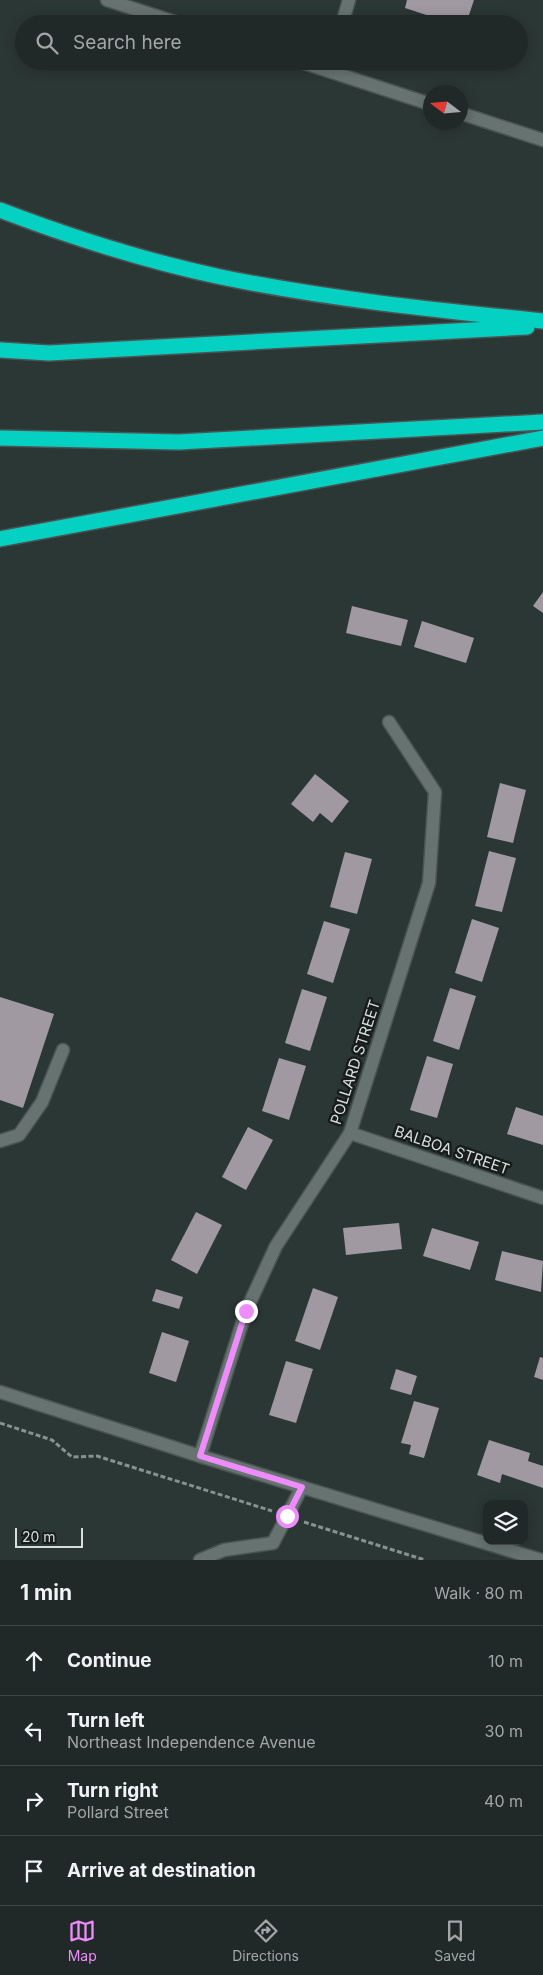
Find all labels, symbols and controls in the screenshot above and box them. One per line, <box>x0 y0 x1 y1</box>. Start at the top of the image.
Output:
search box <box>15 15 528 70</box>
icon: search <box>33 29 61 57</box>
text: Search here <box>73 31 182 54</box>
north arrow <box>423 85 468 130</box>
street label: POLLARD STREET <box>326 997 384 1127</box>
street label: BALBOA STREET <box>392 1121 512 1179</box>
route end <box>235 1300 258 1323</box>
map controls <box>483 1500 528 1545</box>
button: layers <box>483 1500 528 1545</box>
route start <box>276 1505 299 1528</box>
scale bar <box>15 1525 82 1548</box>
text: 20 m <box>22 1528 56 1545</box>
text: 1 min <box>20 1580 72 1605</box>
text: Walk · 80 m <box>434 1583 523 1603</box>
icon: ahead <box>20 1647 48 1675</box>
text: Continue <box>67 1649 152 1672</box>
text: 10 m <box>488 1651 523 1671</box>
text: Turn left <box>67 1709 145 1732</box>
icon: left <box>20 1717 48 1745</box>
text: 30 m <box>485 1721 523 1741</box>
text: Northeast Independence Avenue <box>67 1732 315 1752</box>
text: Turn right <box>67 1779 158 1802</box>
icon: right <box>20 1787 48 1815</box>
text: 40 m <box>484 1791 523 1811</box>
text: Pollard Street <box>67 1802 169 1822</box>
icon: arrive <box>20 1857 48 1885</box>
text: Arrive at destination <box>67 1859 256 1882</box>
tab: Map <box>68 1917 97 1964</box>
tab: Directions <box>232 1917 299 1964</box>
tab: Saved <box>434 1917 475 1964</box>

